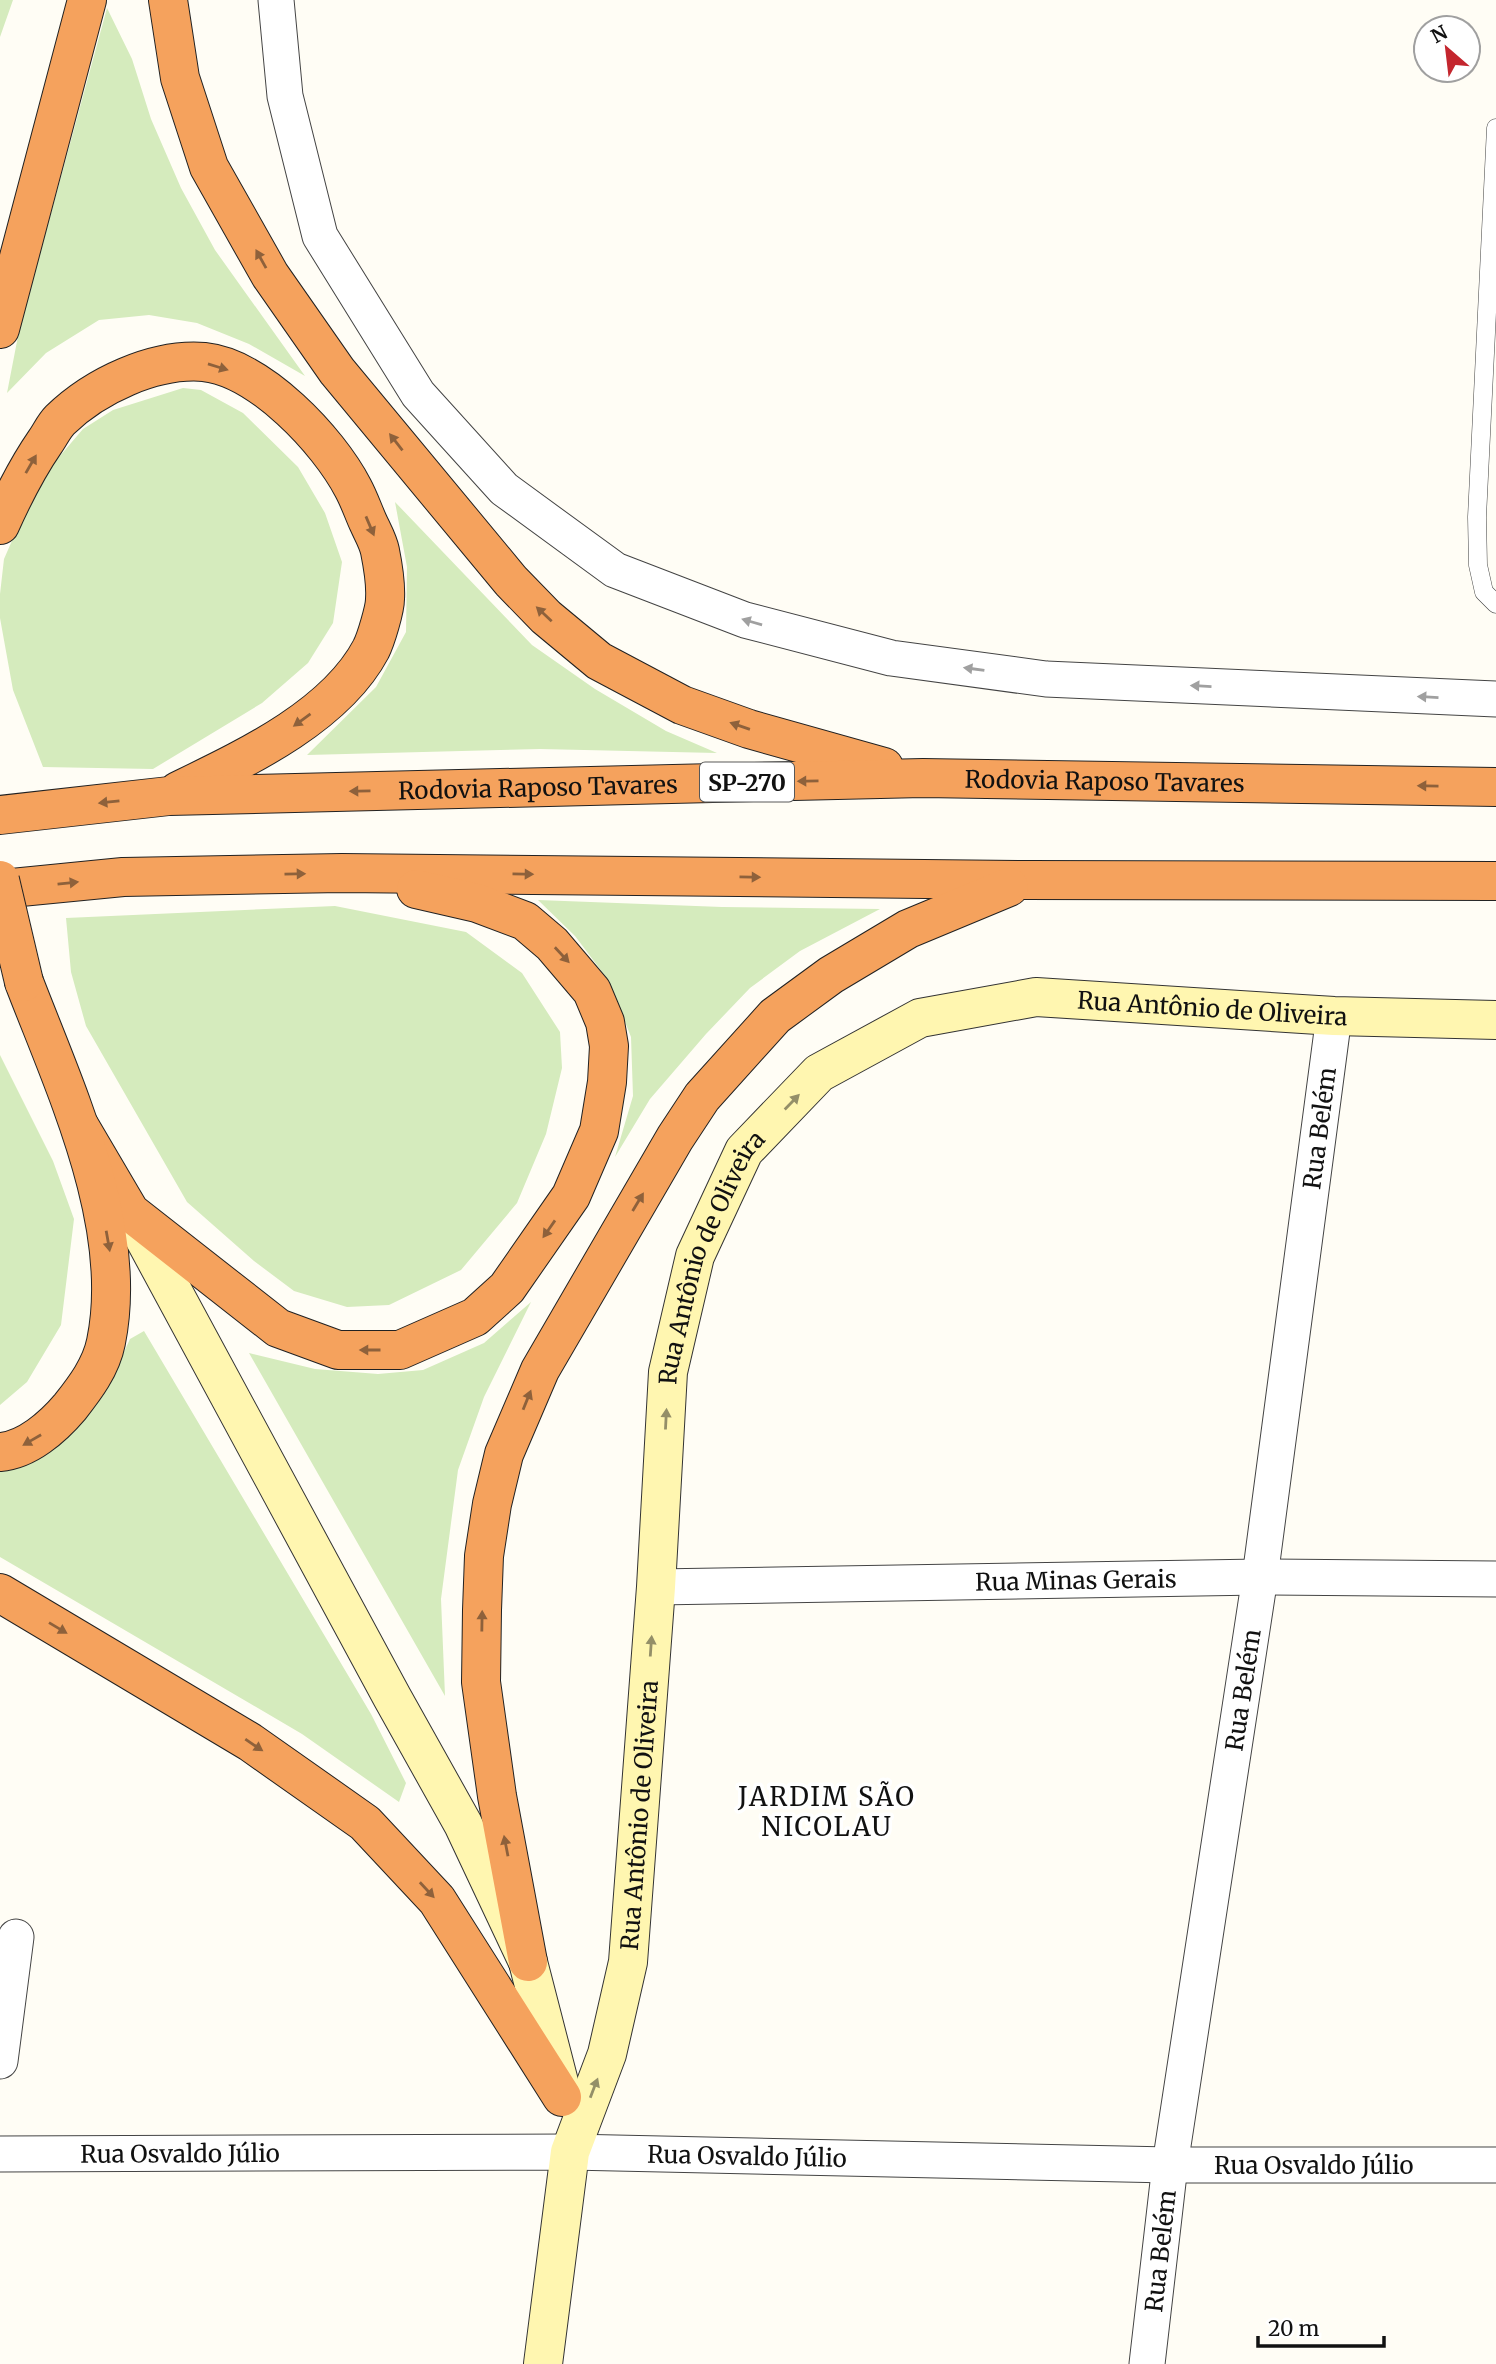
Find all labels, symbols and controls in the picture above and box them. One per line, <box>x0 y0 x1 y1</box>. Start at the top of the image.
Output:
north arrow <box>1412 14 1482 84</box>
text: N <box>1427 20 1451 48</box>
one-way arrow <box>255 249 267 269</box>
one-way arrow <box>208 362 229 372</box>
one-way arrow <box>389 433 403 451</box>
one-way arrow <box>25 455 37 474</box>
one-way arrow <box>365 516 376 537</box>
one-way arrow <box>536 607 553 623</box>
one-way arrow <box>741 616 762 626</box>
one-way arrow <box>963 663 985 674</box>
one-way arrow <box>1189 681 1211 692</box>
one-way arrow <box>1417 691 1439 702</box>
one-way arrow <box>293 713 311 727</box>
one-way arrow <box>729 720 750 731</box>
road number: SP-270 <box>700 762 794 802</box>
street label: Rodovia Raposo Tavares <box>965 763 1245 799</box>
street label: Rodovia Raposo Tavares <box>398 768 678 806</box>
one-way arrow <box>797 775 819 786</box>
one-way arrow <box>1417 780 1439 792</box>
one-way arrow <box>349 786 371 797</box>
one-way arrow <box>98 797 120 808</box>
one-way arrow <box>284 868 306 879</box>
one-way arrow <box>512 869 534 880</box>
one-way arrow <box>739 872 761 883</box>
one-way arrow <box>57 877 79 888</box>
one-way arrow <box>554 946 570 963</box>
street label: Rua Antônio de Oliveira <box>1076 984 1348 1032</box>
street label: Rua Belém <box>1296 1065 1343 1191</box>
one-way arrow <box>783 1094 799 1111</box>
street label: Rua Antônio de Oliveira <box>652 1123 771 1385</box>
one-way arrow <box>631 1192 644 1211</box>
one-way arrow <box>542 1220 556 1238</box>
one-way arrow <box>103 1230 114 1252</box>
one-way arrow <box>359 1344 381 1356</box>
one-way arrow <box>522 1390 533 1411</box>
one-way arrow <box>660 1408 671 1430</box>
one-way arrow <box>22 1434 41 1446</box>
street label: Rua Minas Gerais <box>975 1563 1177 1597</box>
one-way arrow <box>476 1610 487 1632</box>
one-way arrow <box>49 1622 68 1635</box>
street label: Rua Belém <box>1218 1627 1267 1753</box>
one-way arrow <box>646 1635 657 1657</box>
street label: Rua Antônio de Oliveira <box>613 1679 665 1951</box>
one-way arrow <box>245 1738 263 1752</box>
district label: JARDIM SÃO NICOLAU <box>737 1780 916 1843</box>
one-way arrow <box>501 1835 512 1857</box>
one-way arrow <box>419 1881 435 1898</box>
one-way arrow <box>589 2078 600 2099</box>
street label: Rua Osvaldo Júlio <box>80 2138 280 2169</box>
street label: Rua Osvaldo Júlio <box>647 2138 847 2173</box>
street label: Rua Osvaldo Júlio <box>1214 2150 1414 2181</box>
street label: Rua Belém <box>1138 2188 1183 2314</box>
scale bar <box>1258 2304 1384 2348</box>
text: 20 m <box>1268 2315 1320 2342</box>

